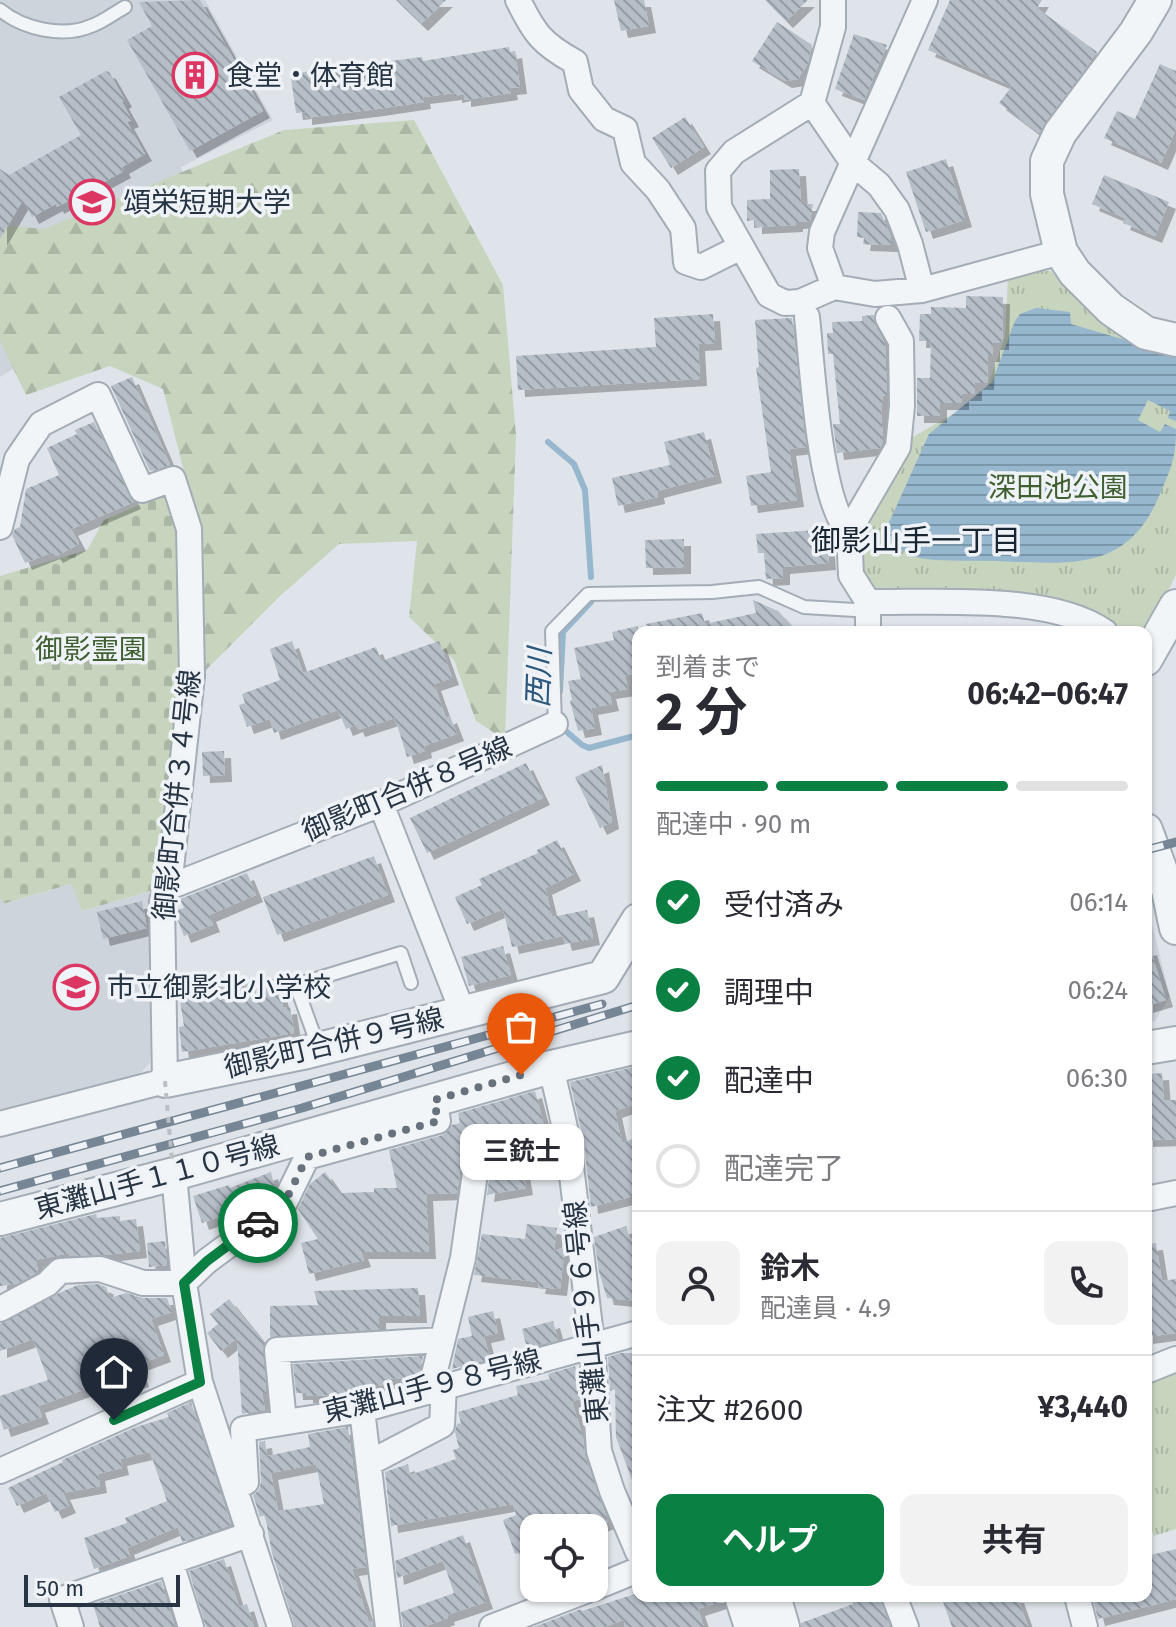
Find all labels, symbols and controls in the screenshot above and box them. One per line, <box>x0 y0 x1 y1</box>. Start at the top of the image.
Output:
building icon: 食堂・体育館 <box>171 51 219 99</box>
place label: 食堂・体育館 <box>226 59 394 92</box>
school or university icon: 頌栄短期大学 <box>68 178 116 226</box>
place label: 頌栄短期大学 <box>123 186 291 219</box>
park label: 深田池公園 <box>988 471 1128 504</box>
district label: 御影山手一丁目 <box>811 523 1021 559</box>
park label: 御影霊園 <box>35 633 147 666</box>
water label: 西川 <box>520 644 558 709</box>
text: 到着まで <box>656 652 760 683</box>
street label: 御影町合併３４号線 <box>147 668 207 922</box>
text: 06:42–06:47 <box>967 676 1128 712</box>
text: 2 分 <box>656 681 747 744</box>
street label: 御影町合併８号線 <box>297 730 517 848</box>
text: 配達中 · 90 m <box>656 809 811 840</box>
icon: check <box>656 880 700 924</box>
text: 受付済み <box>724 887 844 923</box>
text: 06:14 <box>1069 887 1128 918</box>
school or university icon: 市立御影北小学校 <box>52 963 100 1011</box>
icon: check <box>656 968 700 1012</box>
place label: 市立御影北小学校 <box>107 971 331 1004</box>
text: 調理中 <box>724 975 814 1011</box>
text: 06:24 <box>1067 975 1128 1006</box>
pin <box>487 993 555 1075</box>
street label: 御影町合併９号線 <box>221 1002 447 1084</box>
icon: bag <box>499 1005 543 1049</box>
icon: check <box>656 1056 700 1100</box>
text: 配達中 <box>724 1063 814 1099</box>
text: 06:30 <box>1066 1063 1128 1094</box>
callout: 三銃士 <box>459 1123 583 1179</box>
street label: 東灘山手１１０号線 <box>31 1128 283 1226</box>
text: 三銃士 <box>483 1136 561 1167</box>
text: 配達完了 <box>724 1151 844 1187</box>
courier <box>218 1183 298 1263</box>
street label: 東灘山手９６号線 <box>558 1199 614 1425</box>
icon: car <box>236 1201 280 1245</box>
button: person <box>656 1241 740 1325</box>
button: phone <box>1044 1241 1128 1325</box>
text: 鈴木 <box>760 1250 820 1286</box>
text: 配達員 · 4.9 <box>760 1293 891 1324</box>
pin <box>80 1338 148 1420</box>
street label: 東灘山手９８号線 <box>319 1343 545 1429</box>
icon: home <box>92 1350 136 1394</box>
text: ¥3,440 <box>1038 1389 1128 1425</box>
text: 注文 #2600 <box>656 1392 804 1428</box>
button: ヘルプ <box>656 1494 884 1586</box>
button: 共有 <box>900 1494 1128 1586</box>
map controls <box>520 1514 608 1602</box>
button: locate <box>520 1514 608 1602</box>
scale bar <box>24 1571 180 1607</box>
text: 50 m <box>36 1575 84 1602</box>

